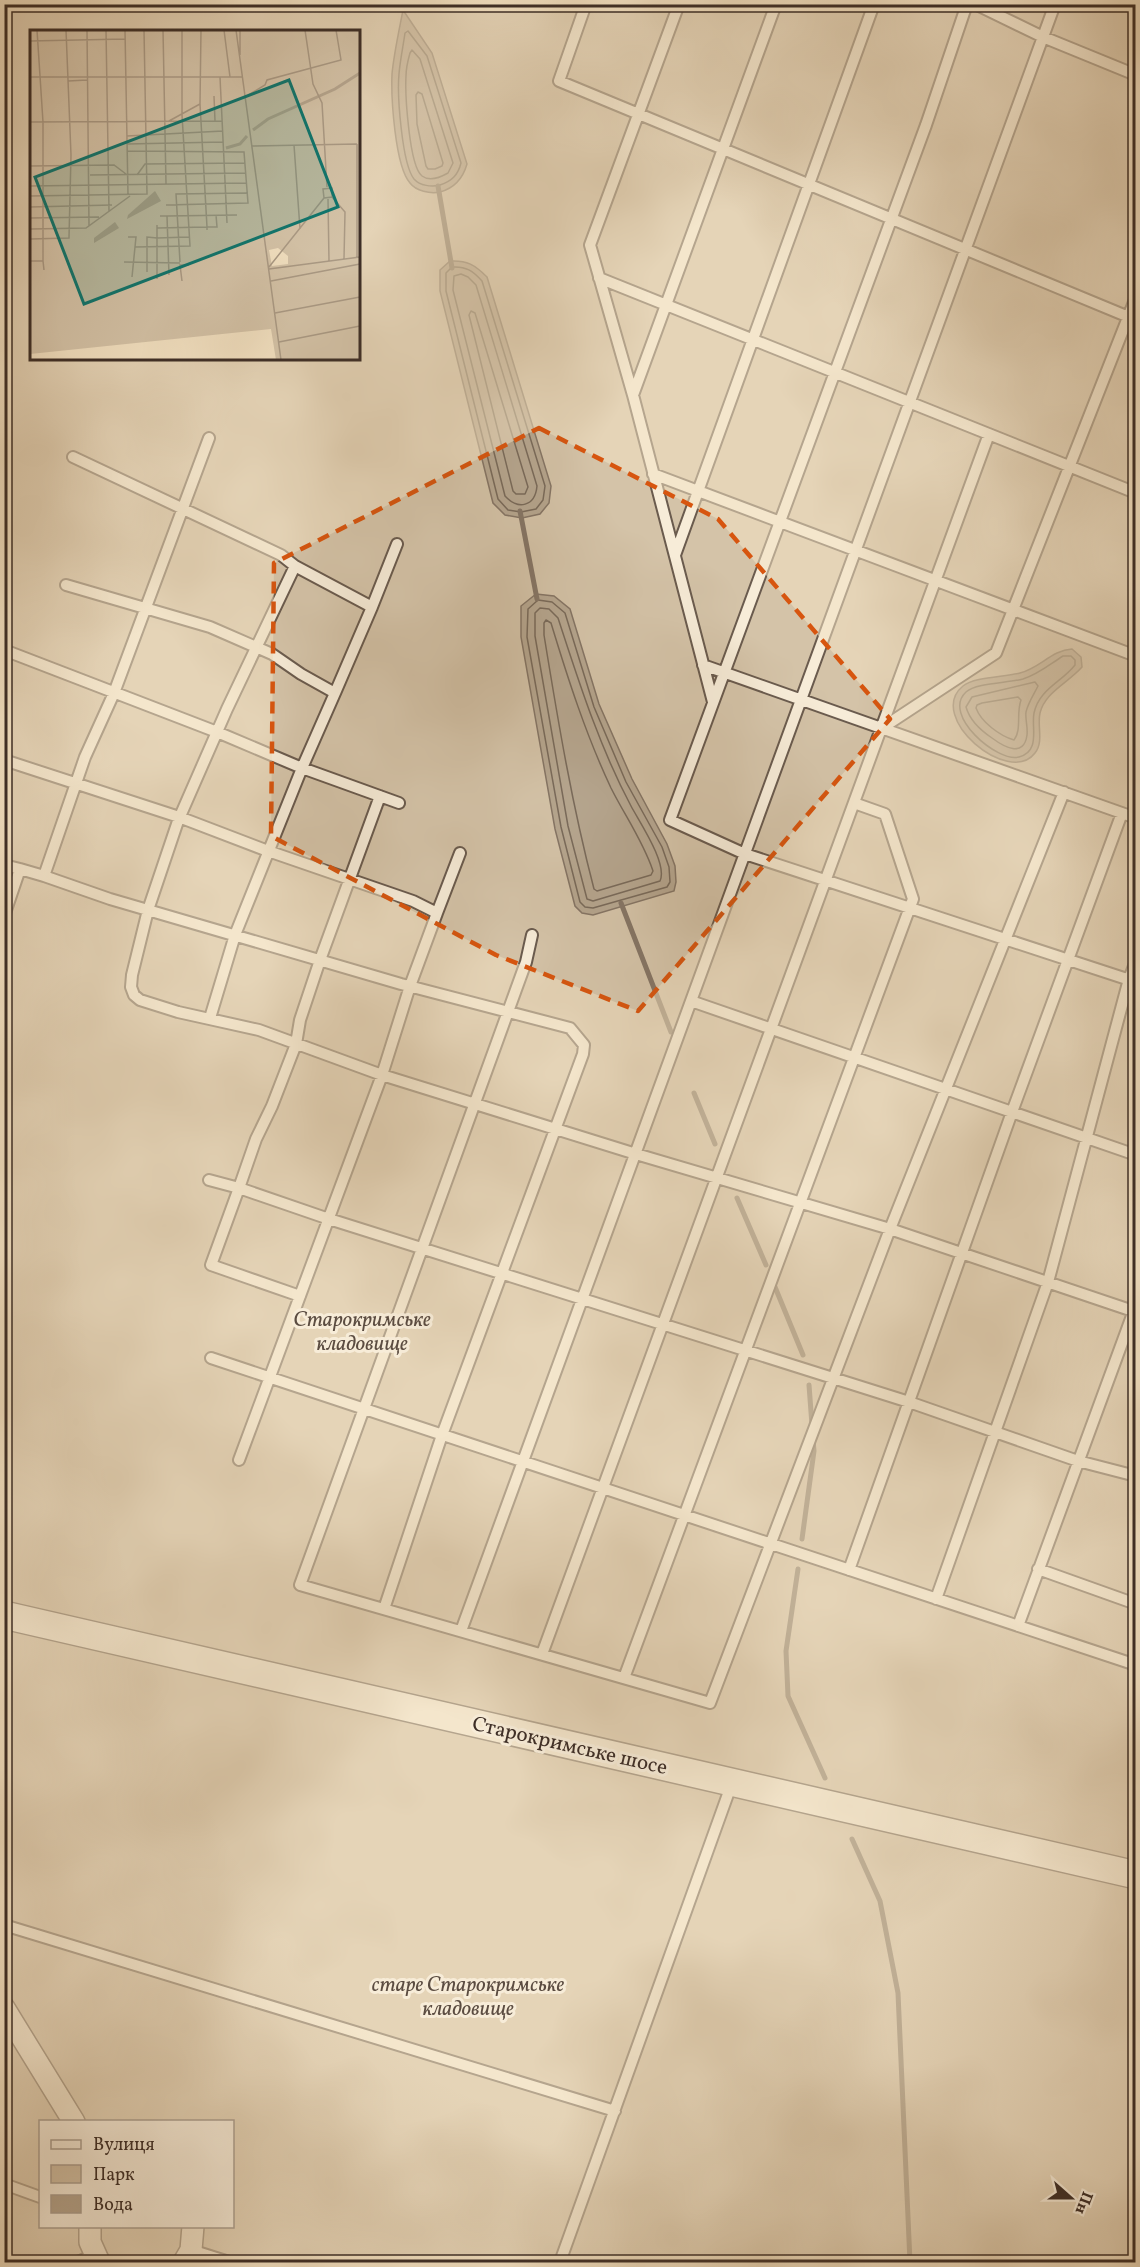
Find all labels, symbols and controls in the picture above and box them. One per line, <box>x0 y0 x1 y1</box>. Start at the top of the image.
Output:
inset map <box>30 30 360 360</box>
park label: Старокримське кладовище <box>293 1306 431 1359</box>
street label: Старокримське шосе <box>469 1710 670 1783</box>
park label: старе Старокримське кладовище <box>372 1971 564 2024</box>
legend <box>39 2120 234 2228</box>
text: Вулиця <box>93 2133 155 2158</box>
text: Парк <box>93 2163 135 2188</box>
north arrow <box>1041 2168 1101 2228</box>
text: Пн <box>1069 2188 1097 2217</box>
text: Вода <box>93 2193 133 2218</box>

